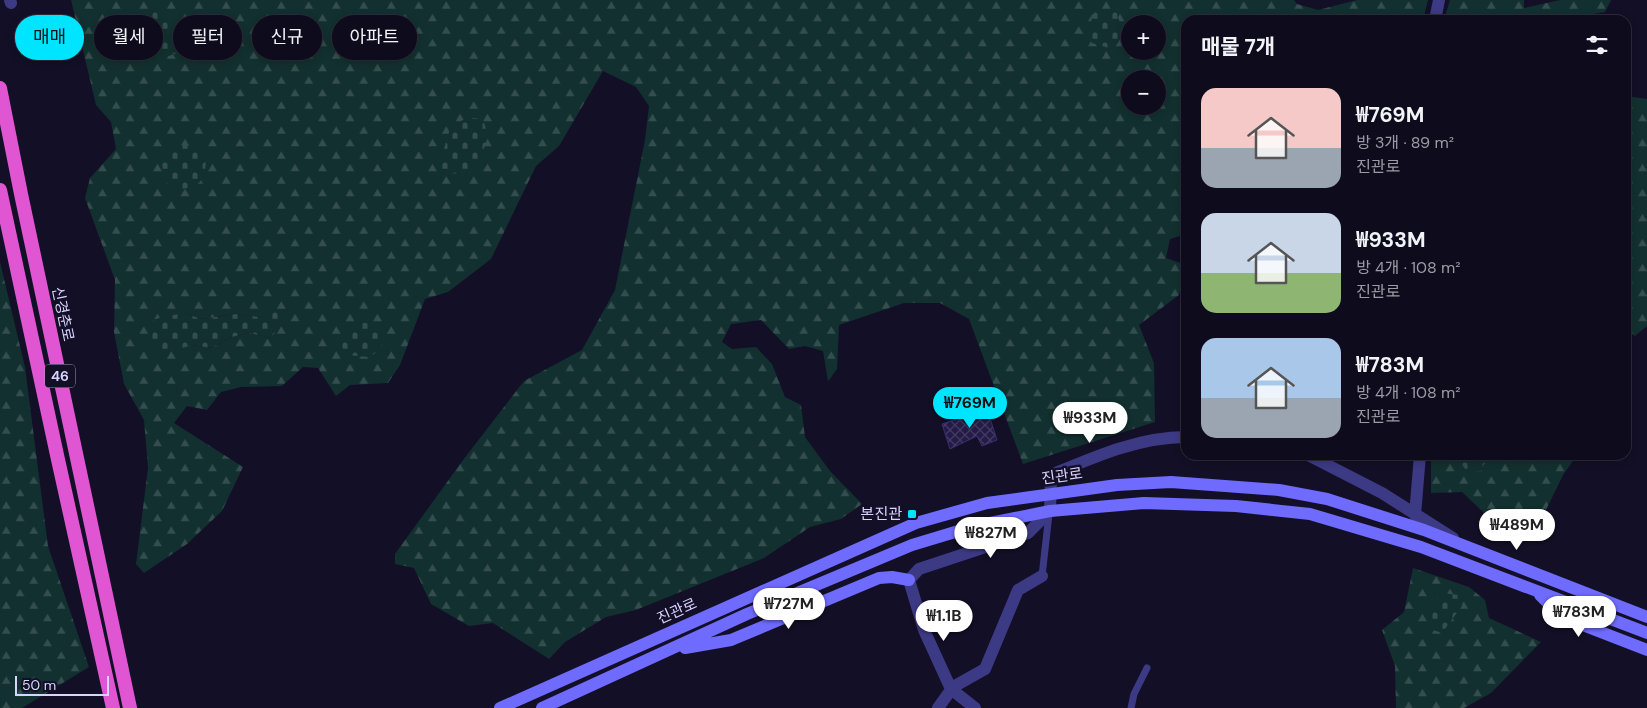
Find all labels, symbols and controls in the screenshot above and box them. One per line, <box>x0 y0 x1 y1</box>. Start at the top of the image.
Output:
chip: 매매 <box>15 15 84 60</box>
chip: 월세 <box>94 15 163 60</box>
chip: 필터 <box>173 15 242 60</box>
chip: 신규 <box>252 15 322 60</box>
chip: 아파트 <box>332 15 417 60</box>
map controls <box>1121 15 1166 115</box>
button: + <box>1121 15 1166 60</box>
icon: filters <box>1583 31 1611 59</box>
text: 매물 7개 <box>1201 33 1275 61</box>
button: − <box>1121 70 1166 115</box>
text: ₩769M <box>1356 101 1424 129</box>
icon: home <box>1241 108 1301 168</box>
text: 방 3개 · 89 m² <box>1356 132 1454 153</box>
text: 진관로 <box>1356 156 1400 177</box>
text: ₩933M <box>1356 226 1426 254</box>
icon: home <box>1241 233 1301 293</box>
text: 방 4개 · 108 m² <box>1356 257 1461 278</box>
text: 진관로 <box>1356 281 1400 302</box>
street label: 신경춘로 <box>47 285 79 343</box>
text: ₩783M <box>1356 351 1424 379</box>
icon: home <box>1241 358 1301 418</box>
road number: 46 <box>45 364 75 388</box>
text: 방 4개 · 108 m² <box>1356 382 1461 403</box>
pin: ₩769M <box>935 386 1005 429</box>
text: ₩769M <box>944 392 996 413</box>
pin: ₩933M <box>1055 402 1125 444</box>
text: 진관로 <box>1356 406 1400 427</box>
text: ₩933M <box>1064 407 1116 428</box>
street label: 진관로 <box>1040 463 1084 489</box>
place label: 본진관 <box>861 504 902 524</box>
marker: 본진관 <box>906 508 918 520</box>
pin: ₩489M <box>1482 508 1552 551</box>
text: ₩489M <box>1490 514 1544 535</box>
pin: ₩827M <box>956 516 1026 559</box>
text: ₩827M <box>965 522 1017 543</box>
pin: ₩727M <box>754 588 824 630</box>
street label: 진관로 <box>654 593 700 629</box>
text: ₩727M <box>764 593 814 614</box>
pin: ₩783M <box>1544 596 1614 638</box>
pin: ₩1.1B <box>909 600 979 642</box>
text: ₩783M <box>1553 601 1605 622</box>
text: ₩1.1B <box>927 605 961 626</box>
scale bar <box>15 673 109 696</box>
text: 50 m <box>22 676 56 694</box>

